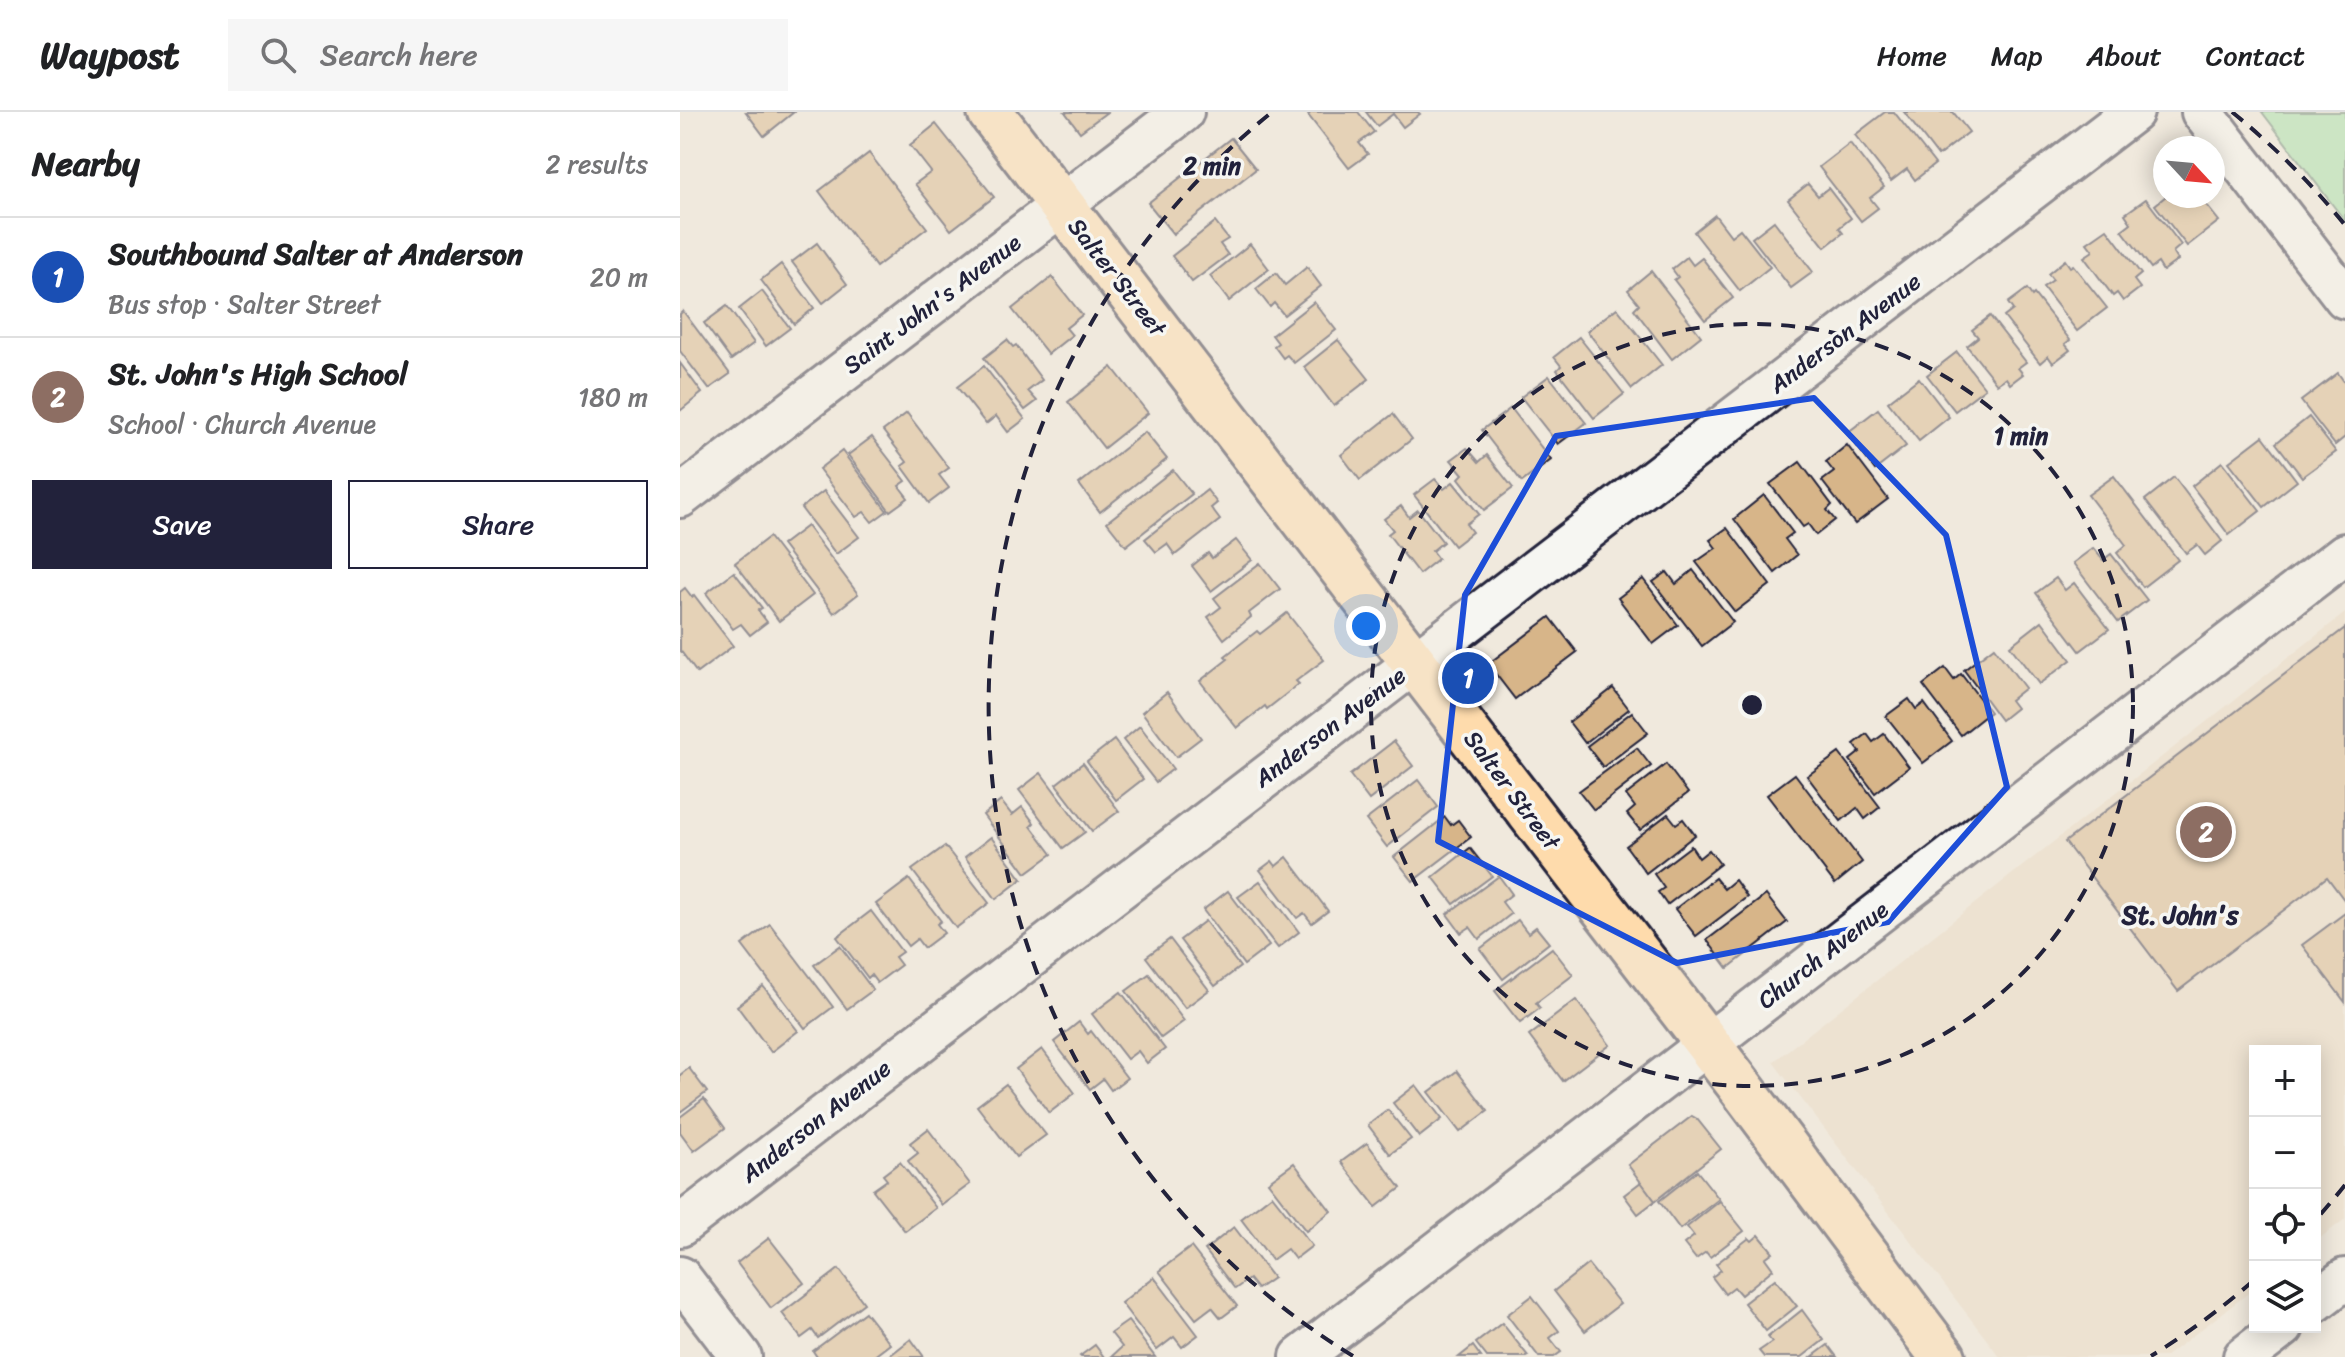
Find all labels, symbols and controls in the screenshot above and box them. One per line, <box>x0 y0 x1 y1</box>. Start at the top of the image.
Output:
search box <box>228 19 788 91</box>
text: Waypost <box>40 22 180 89</box>
text: Search here <box>320 28 478 82</box>
text: Home <box>1877 31 1947 80</box>
text: Map <box>1991 31 2042 80</box>
text: About <box>2086 31 2162 80</box>
text: Contact <box>2206 31 2305 80</box>
icon: search <box>256 33 300 77</box>
text: Nearby <box>32 134 140 194</box>
north arrow <box>2153 136 2225 208</box>
text: 2 results <box>546 141 648 187</box>
text: 2 min <box>1182 145 1241 187</box>
street label: Salter Street <box>1057 208 1178 347</box>
street label: Saint John's Avenue <box>834 222 1031 385</box>
text: Southbound Salter at Anderson <box>108 227 523 281</box>
text: 1 <box>52 254 64 300</box>
text: 20 m <box>590 254 648 300</box>
street label: Anderson Avenue <box>1759 261 1931 405</box>
text: Bus stop · Salter Street <box>108 281 381 327</box>
text: St. John's High School <box>108 347 408 401</box>
text: 2 <box>50 374 66 420</box>
text: 180 m <box>578 374 648 420</box>
text: School · Church Avenue <box>108 401 376 447</box>
text: 1 min <box>1994 415 2048 457</box>
button: Save <box>32 480 332 569</box>
button: Share <box>348 480 648 569</box>
your location <box>1346 606 1386 646</box>
pin: 1 <box>1442 648 1494 708</box>
street label: Anderson Avenue <box>1244 655 1416 799</box>
centre of rings <box>1738 691 1766 719</box>
street label: Salter Street <box>1453 721 1572 860</box>
pin: 2 <box>2180 802 2232 862</box>
street label: Church Avenue <box>1748 890 1898 1020</box>
district label: St. John's <box>2120 892 2240 938</box>
map controls <box>2249 1045 2321 1333</box>
button: + <box>2249 1045 2321 1117</box>
street label: Anderson Avenue <box>730 1048 901 1194</box>
button: − <box>2249 1117 2321 1189</box>
button: locate <box>2249 1189 2321 1261</box>
button: layers <box>2249 1261 2321 1333</box>

